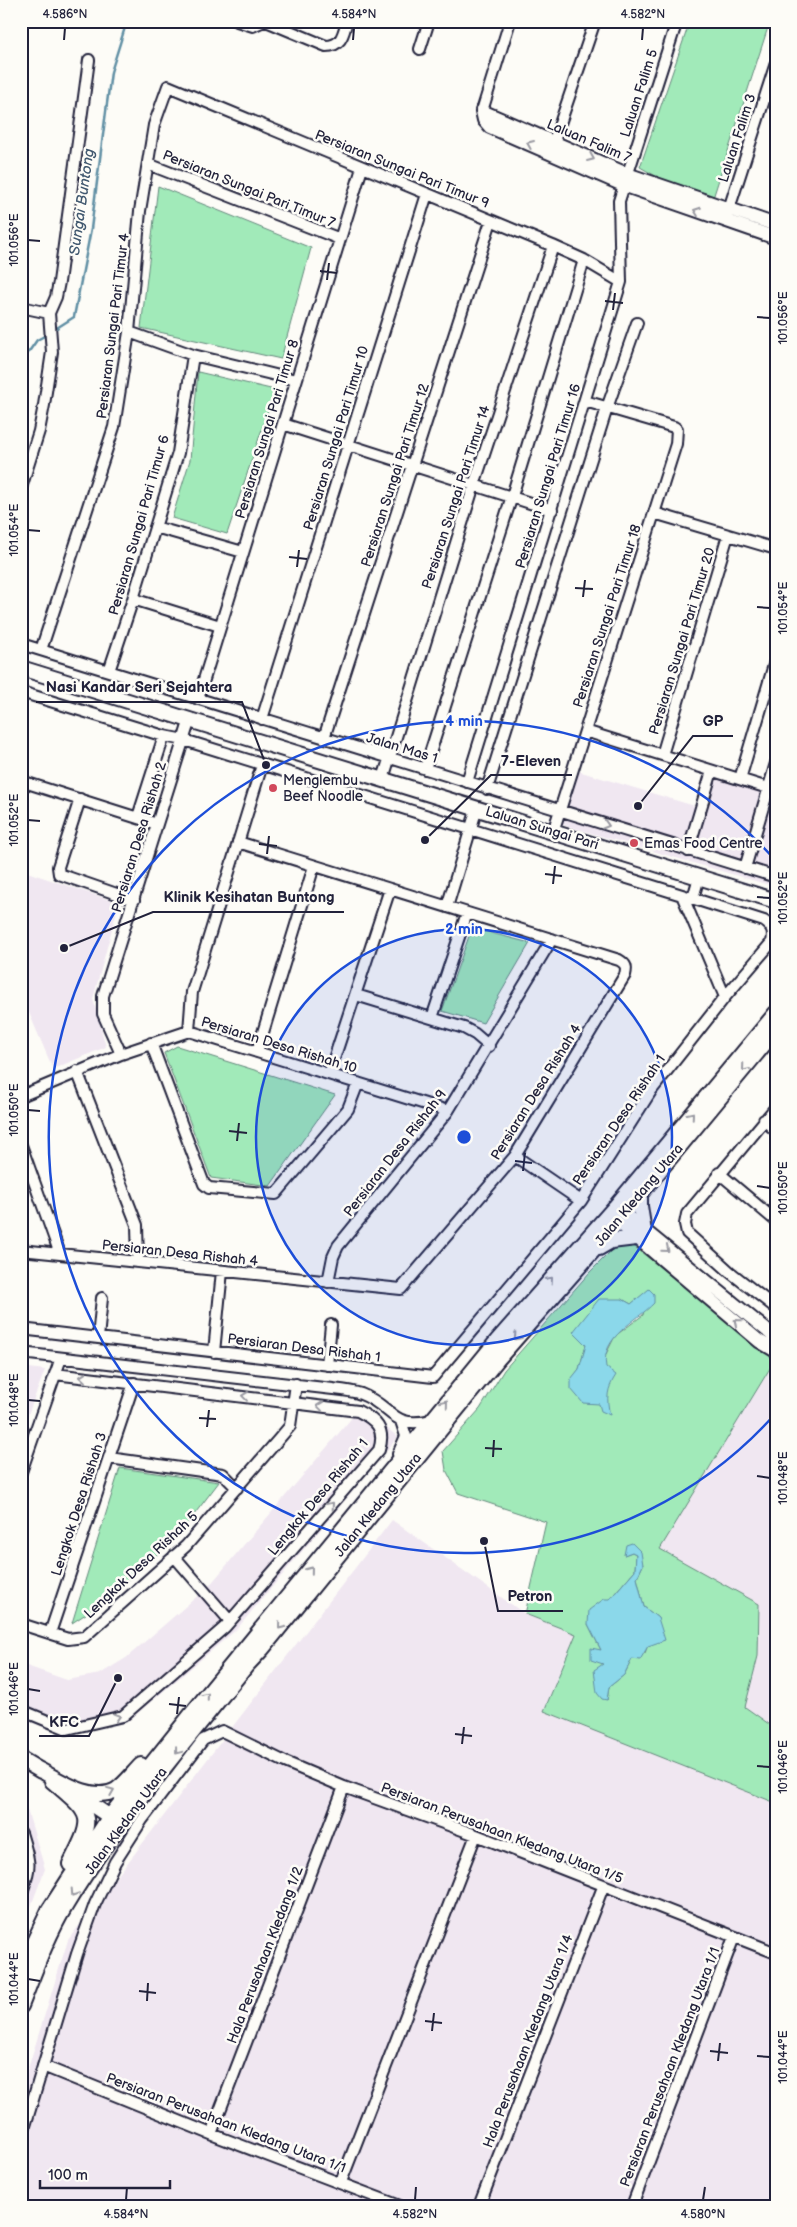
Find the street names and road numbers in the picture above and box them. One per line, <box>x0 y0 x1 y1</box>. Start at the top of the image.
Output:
street label: Laluan Falim 5 <box>617 47 661 139</box>
street label: Laluan Falim 3 <box>715 91 759 185</box>
street label: Laluan Falim 7 <box>544 116 634 166</box>
street label: Persiaran Sungai Pari Timur 9 <box>312 126 492 212</box>
street label: Persiaran Sungai Pari Timur 7 <box>160 147 338 232</box>
street label: Persiaran Sungai Pari Timur 4 <box>93 232 133 420</box>
street label: Persiaran Sungai Pari Timur 8 <box>232 337 302 521</box>
street label: Persiaran Sungai Pari Timur 10 <box>300 344 372 532</box>
street label: Persiaran Sungai Pari Timur 12 <box>357 380 433 569</box>
street label: Persiaran Sungai Pari Timur 16 <box>512 381 584 570</box>
street label: Persiaran Sungai Pari Timur 14 <box>418 403 494 591</box>
street label: Persiaran Sungai Pari Timur 6 <box>105 432 173 617</box>
street label: Persiaran Sungai Pari Timur 18 <box>569 522 645 710</box>
street label: Persiaran Sungai Pari Timur 20 <box>645 545 719 737</box>
street label: Jalan Mas 1 <box>364 729 440 767</box>
street label: Persiaran Desa Rishah 2 <box>108 759 170 914</box>
street label: Laluan Sungai Pari <box>483 803 601 853</box>
street label: Persiaran Desa Rishah 10 <box>199 1013 359 1077</box>
street label: Persiaran Desa Rishah 4 <box>487 1021 585 1163</box>
street label: Persiaran Desa Rishah 1 <box>569 1051 669 1189</box>
street label: Persiaran Desa Rishah 9 <box>340 1086 450 1220</box>
street label: Jalan Kledang Utara <box>591 1140 687 1250</box>
street label: Persiaran Desa Rishah 4 <box>101 1236 259 1270</box>
street label: Persiaran Desa Rishah 1 <box>227 1330 381 1366</box>
street label: Lengkok Desa Rishah 3 <box>48 1430 110 1578</box>
street label: Lengkok Desa Rishah 1 <box>264 1435 372 1559</box>
street label: Jalan Kledang Utara <box>331 1450 425 1560</box>
street label: Lengkok Desa Rishah 5 <box>81 1508 201 1622</box>
street label: Jalan Kledang Utara <box>81 1764 171 1878</box>
street label: Persiaran Perusahaan Kledang Utara 1/5 <box>379 1779 625 1887</box>
street label: Hala Perusahaan Kledang 1/2 <box>223 1863 307 2046</box>
street label: Hala Perusahaan Kledang Utara 1/4 <box>479 1931 577 2150</box>
street label: Persiaran Perusahaan Kledang Utara 1/1 <box>616 1945 724 2189</box>
street label: Persiaran Perusahaan Kledang Utara 1/1 <box>104 2069 348 2177</box>

